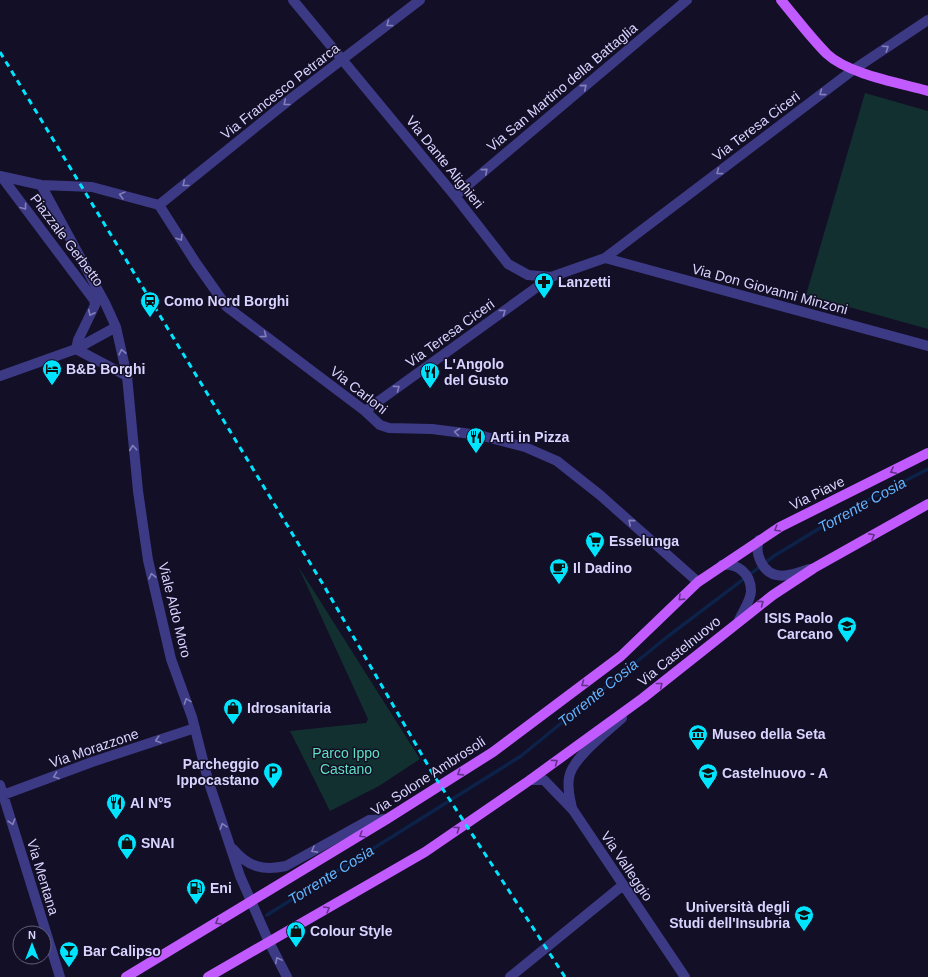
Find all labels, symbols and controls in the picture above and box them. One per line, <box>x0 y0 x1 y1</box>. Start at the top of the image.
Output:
one-way arrow <box>387 19 394 26</box>
street label: Via San Martino della Battaglia <box>484 19 641 155</box>
street label: Via Francesco Petrarca <box>218 40 343 142</box>
one-way arrow <box>882 45 889 53</box>
one-way arrow <box>579 84 587 91</box>
street label: Via Teresa Ciceri <box>709 88 803 164</box>
one-way arrow <box>820 89 827 96</box>
one-way arrow <box>283 98 291 105</box>
street label: Via Dante Alighieri <box>403 113 487 211</box>
one-way arrow <box>716 167 723 174</box>
one-way arrow <box>480 168 488 175</box>
one-way arrow <box>182 180 189 187</box>
street label: Piazzale Gerbetto <box>27 191 107 289</box>
one-way arrow <box>118 191 125 200</box>
one-way arrow <box>19 203 26 210</box>
one-way arrow <box>175 234 183 241</box>
street label: Via Don Giovanni Minzoni <box>690 260 850 318</box>
pharmacy icon: Lanzetti <box>533 271 555 299</box>
place label: Lanzetti <box>558 274 611 290</box>
station icon: Como Nord Borghi <box>139 290 161 318</box>
place label: Como Nord Borghi <box>164 293 289 309</box>
street label: Via Teresa Ciceri <box>403 296 497 370</box>
one-way arrow <box>88 309 96 316</box>
one-way arrow <box>498 310 505 317</box>
one-way arrow <box>260 330 267 337</box>
one-way arrow <box>118 348 126 355</box>
place label: L'Angolo del Gusto <box>444 356 509 388</box>
hotel icon: B&B Borghi <box>41 358 63 386</box>
place label: B&B Borghi <box>66 361 145 377</box>
restaurant icon: L'Angolo del Gusto <box>419 361 441 389</box>
street label: Via Carloni <box>327 363 391 417</box>
one-way arrow <box>393 385 400 393</box>
restaurant icon: Arti in Pizza <box>465 426 487 454</box>
one-way arrow <box>454 428 460 437</box>
place label: Arti in Pizza <box>490 429 570 445</box>
one-way arrow <box>129 445 138 451</box>
one-way arrow <box>890 466 897 474</box>
street label: Via Piave <box>787 473 847 513</box>
water label: Torrente Cosia <box>815 473 909 536</box>
one-way arrow <box>628 519 636 527</box>
one-way arrow <box>774 524 781 531</box>
supermarket icon: Esselunga <box>584 530 606 558</box>
place label: Esselunga <box>609 533 679 549</box>
one-way arrow <box>868 534 876 541</box>
cafe icon: Il Dadino <box>548 557 570 585</box>
place label: Il Dadino <box>573 560 632 576</box>
street label: Viale Aldo Moro <box>155 561 195 660</box>
one-way arrow <box>148 573 156 579</box>
one-way arrow <box>678 593 686 601</box>
one-way arrow <box>757 601 764 608</box>
place label: ISIS Paolo Carcano <box>765 610 833 642</box>
street label: Via Castelnuovo <box>634 613 724 689</box>
school or university icon: ISIS Paolo Carcano <box>836 615 858 643</box>
water label: Torrente Cosia <box>554 655 641 730</box>
one-way arrow <box>581 679 588 686</box>
one-way arrow <box>655 682 662 689</box>
shop icon: Idrosanitaria <box>222 697 244 725</box>
one-way arrow <box>183 698 191 705</box>
place label: Idrosanitaria <box>247 700 331 716</box>
museum icon: Museo della Seta <box>687 723 709 751</box>
street label: Via Morazzone <box>47 725 141 771</box>
place label: Museo della Seta <box>712 726 826 742</box>
street label: Via Solone Ambrosoli <box>368 733 488 819</box>
one-way arrow <box>155 736 162 744</box>
park label: Parco Ippo Castano <box>312 745 380 777</box>
place label: Parcheggio Ippocastano <box>177 756 259 788</box>
one-way arrow <box>551 759 558 767</box>
parking icon: Parcheggio Ippocastano <box>262 761 284 789</box>
school or university icon: Castelnuovo - A <box>697 762 719 790</box>
place label: Castelnuovo - A <box>722 765 828 781</box>
one-way arrow <box>457 768 464 776</box>
one-way arrow <box>52 771 59 779</box>
restaurant icon: Al N°5 <box>105 792 127 820</box>
place label: Al N°5 <box>130 795 172 811</box>
one-way arrow <box>7 818 15 825</box>
one-way arrow <box>219 823 228 830</box>
one-way arrow <box>453 827 460 834</box>
street label: Via Valleggio <box>598 828 656 904</box>
one-way arrow <box>359 830 366 837</box>
shop icon: SNAI <box>116 832 138 860</box>
place label: SNAI <box>141 835 174 851</box>
street label: Via Mentana <box>24 837 62 917</box>
water label: Torrente Cosia <box>285 841 377 908</box>
one-way arrow <box>311 846 318 853</box>
fuel station icon: Eni <box>185 877 207 905</box>
place label: Eni <box>210 880 232 896</box>
place label: Università degli Studi dell'Insubria <box>669 899 790 931</box>
school or university icon: Università degli Studi dell'Insubria <box>793 904 815 932</box>
one-way arrow <box>323 906 330 913</box>
one-way arrow <box>215 917 222 925</box>
shop icon: Colour Style <box>285 920 307 948</box>
place label: Colour Style <box>310 923 393 939</box>
north arrow <box>12 925 52 965</box>
text: N <box>28 929 36 941</box>
bar icon: Bar Calipso <box>58 940 80 968</box>
place label: Bar Calipso <box>83 943 161 959</box>
one-way arrow <box>275 956 283 964</box>

